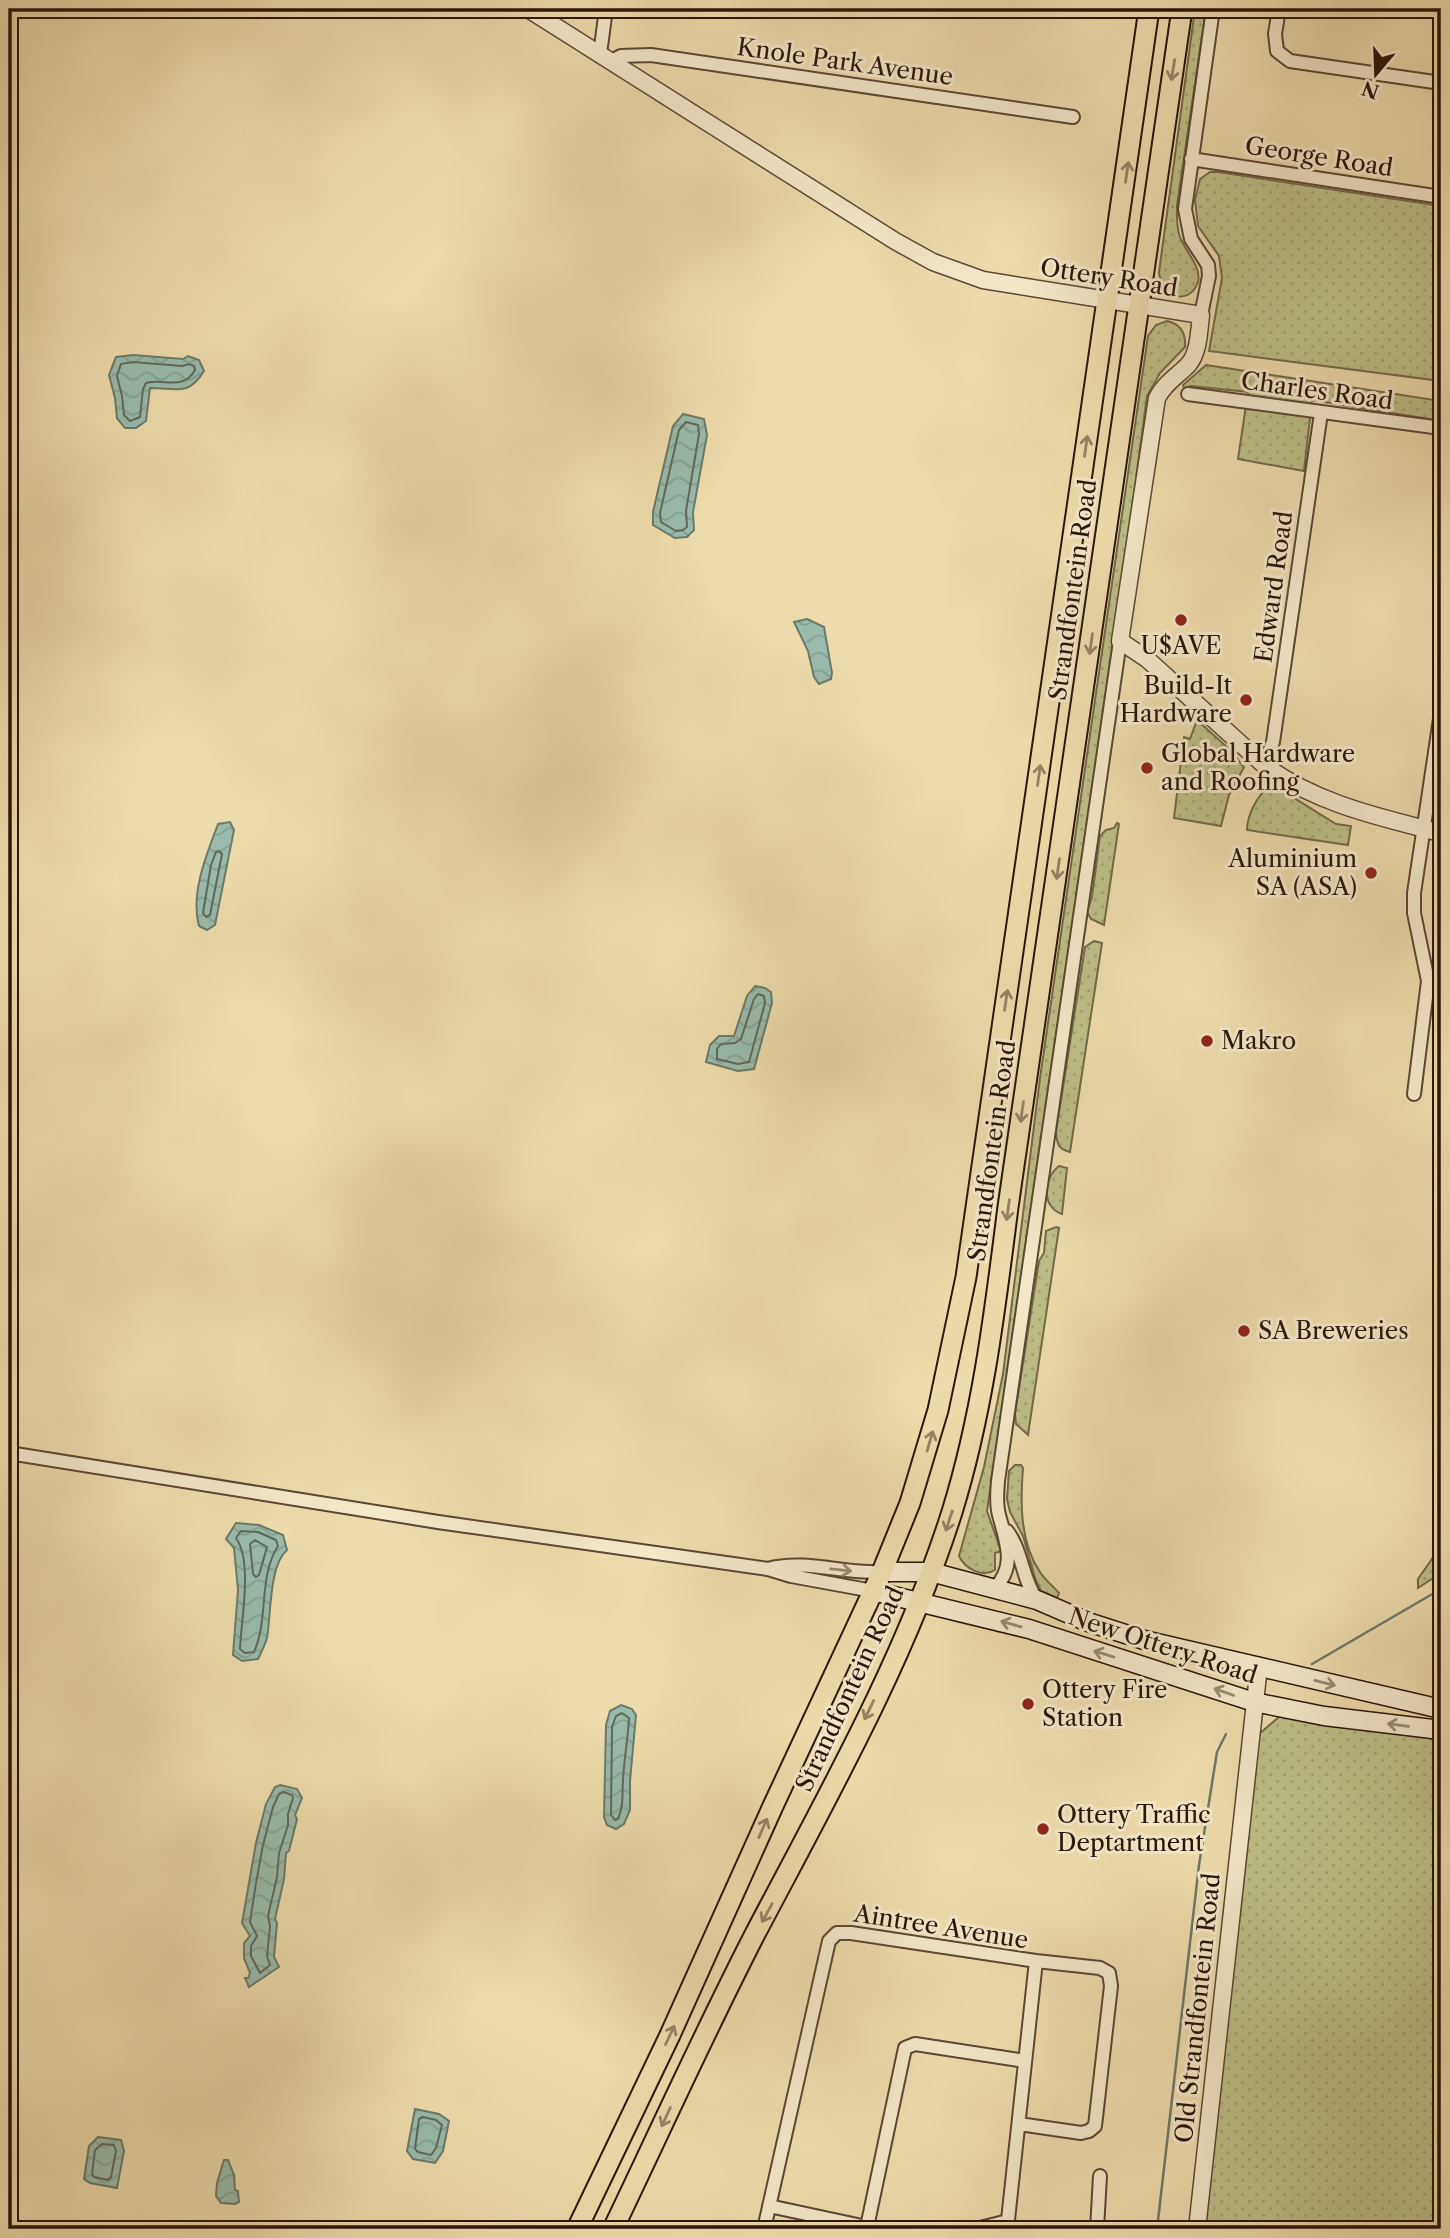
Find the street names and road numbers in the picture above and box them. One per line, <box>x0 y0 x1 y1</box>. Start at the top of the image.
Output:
street label: Knole Park Avenue <box>735 32 955 91</box>
street label: George Road <box>1243 131 1395 183</box>
street label: Ottery Road <box>1038 252 1180 303</box>
street label: Charles Road <box>1239 365 1395 416</box>
street label: Strandfontein Road <box>1043 477 1102 702</box>
street label: Edward Road <box>1249 509 1299 665</box>
street label: Strandfontein Road <box>962 1038 1021 1263</box>
street label: Strandfontein Road <box>789 1581 910 1796</box>
street label: New Ottery Road <box>1065 1601 1261 1690</box>
street label: Old Strandfontein Road <box>1169 1871 1226 2144</box>
street label: Aintree Avenue <box>851 1898 1030 1955</box>

